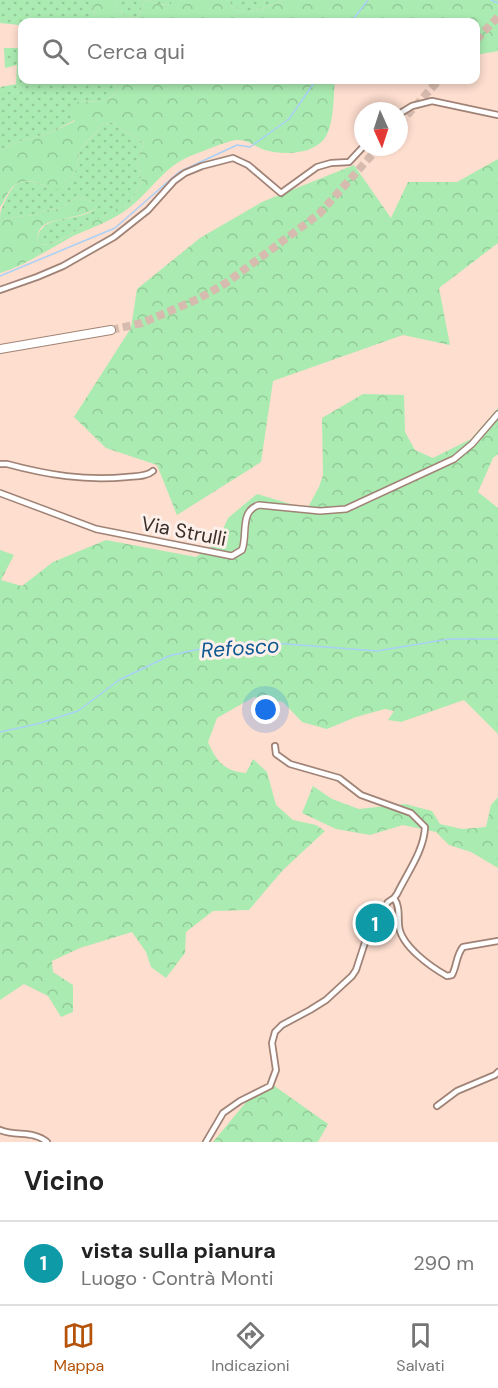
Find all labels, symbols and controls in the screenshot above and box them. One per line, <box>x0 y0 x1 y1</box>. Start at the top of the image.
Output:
search box <box>18 18 480 84</box>
icon: search <box>39 35 72 68</box>
text: Cerca qui <box>87 37 185 66</box>
north arrow <box>354 102 408 156</box>
street label: Via Strulli <box>139 510 229 552</box>
water label: Refosco <box>200 631 280 665</box>
your location <box>251 695 280 724</box>
pin: 1 <box>356 900 394 946</box>
text: Vicino <box>24 1164 104 1198</box>
text: vista sulla pianura <box>81 1236 276 1265</box>
text: 1 <box>40 1250 47 1276</box>
text: 290 m <box>413 1250 474 1276</box>
text: Luogo · Contrà Monti <box>81 1265 274 1291</box>
tab: Mappa <box>53 1319 104 1376</box>
tab: Indicazioni <box>211 1319 290 1376</box>
tab: Salvati <box>396 1319 445 1376</box>

